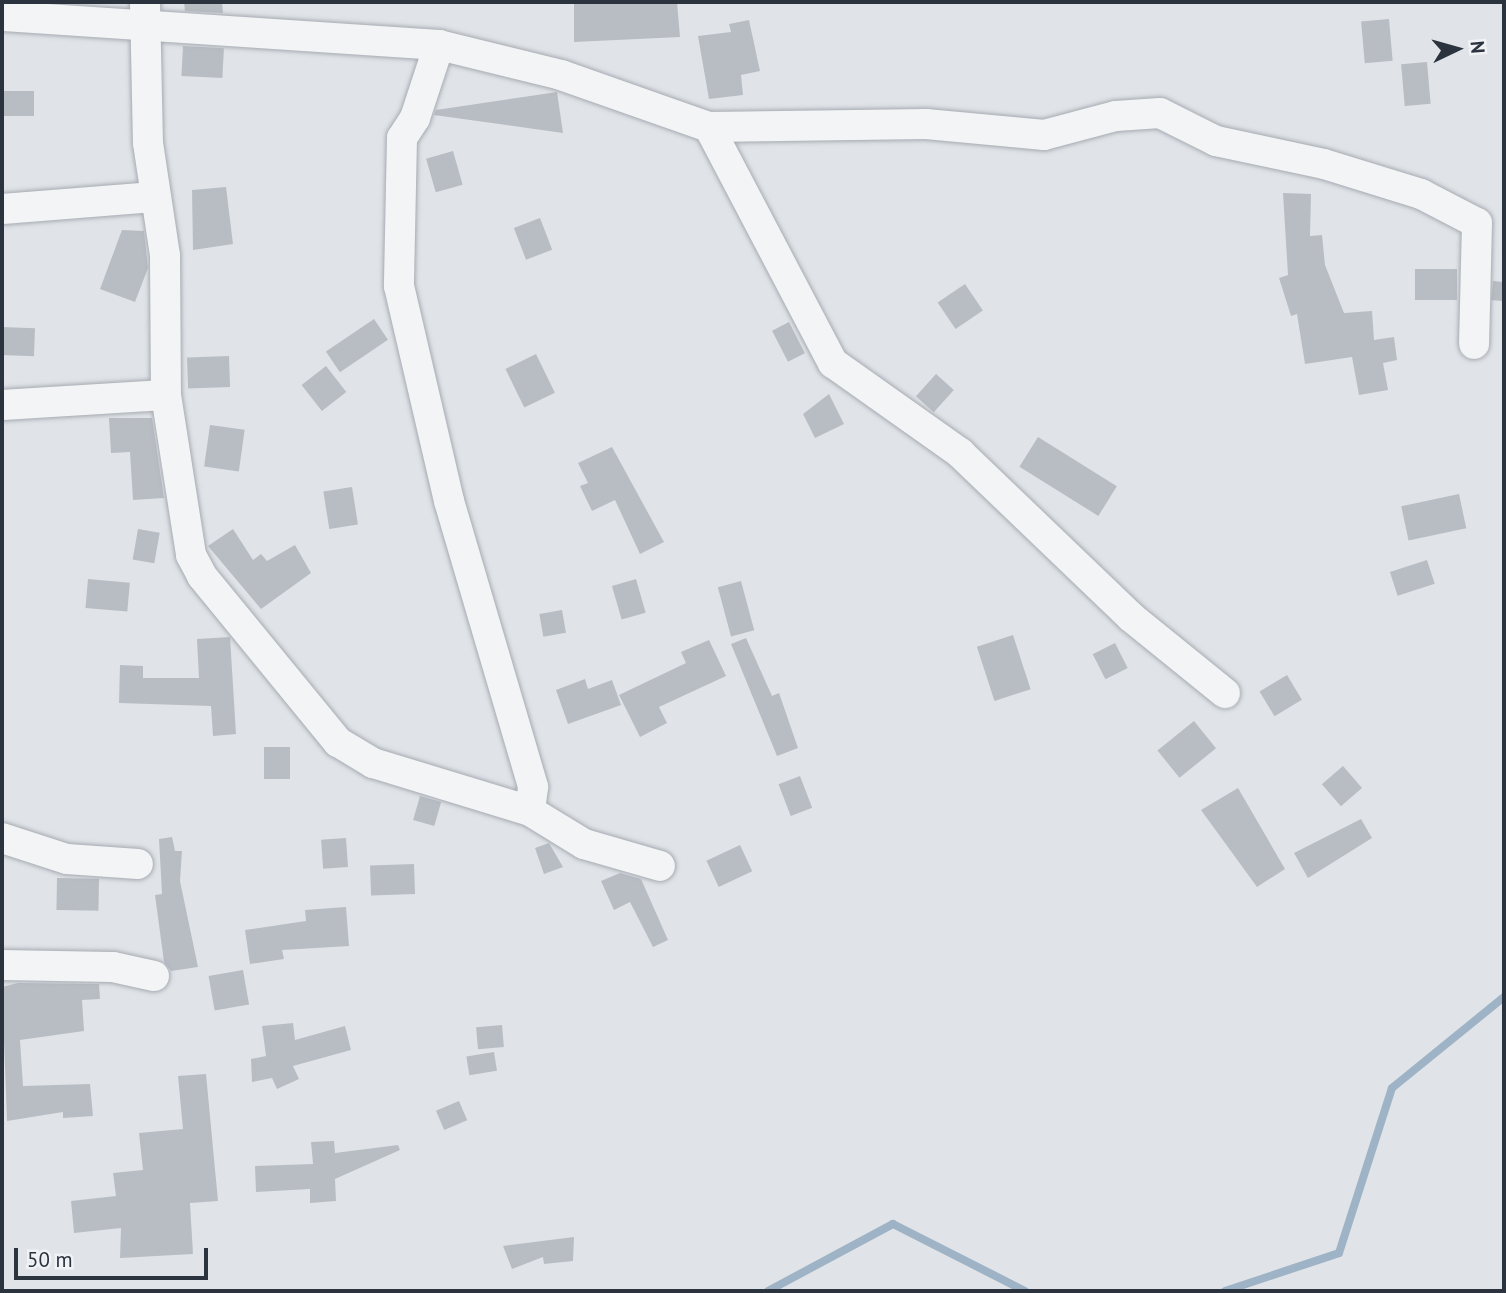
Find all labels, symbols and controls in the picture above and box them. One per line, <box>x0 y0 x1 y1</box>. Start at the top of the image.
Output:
north arrow <box>1422 14 1492 84</box>
text: N <box>1465 40 1490 54</box>
scale bar <box>18 1234 212 1278</box>
text: 50 m <box>27 1246 73 1273</box>

